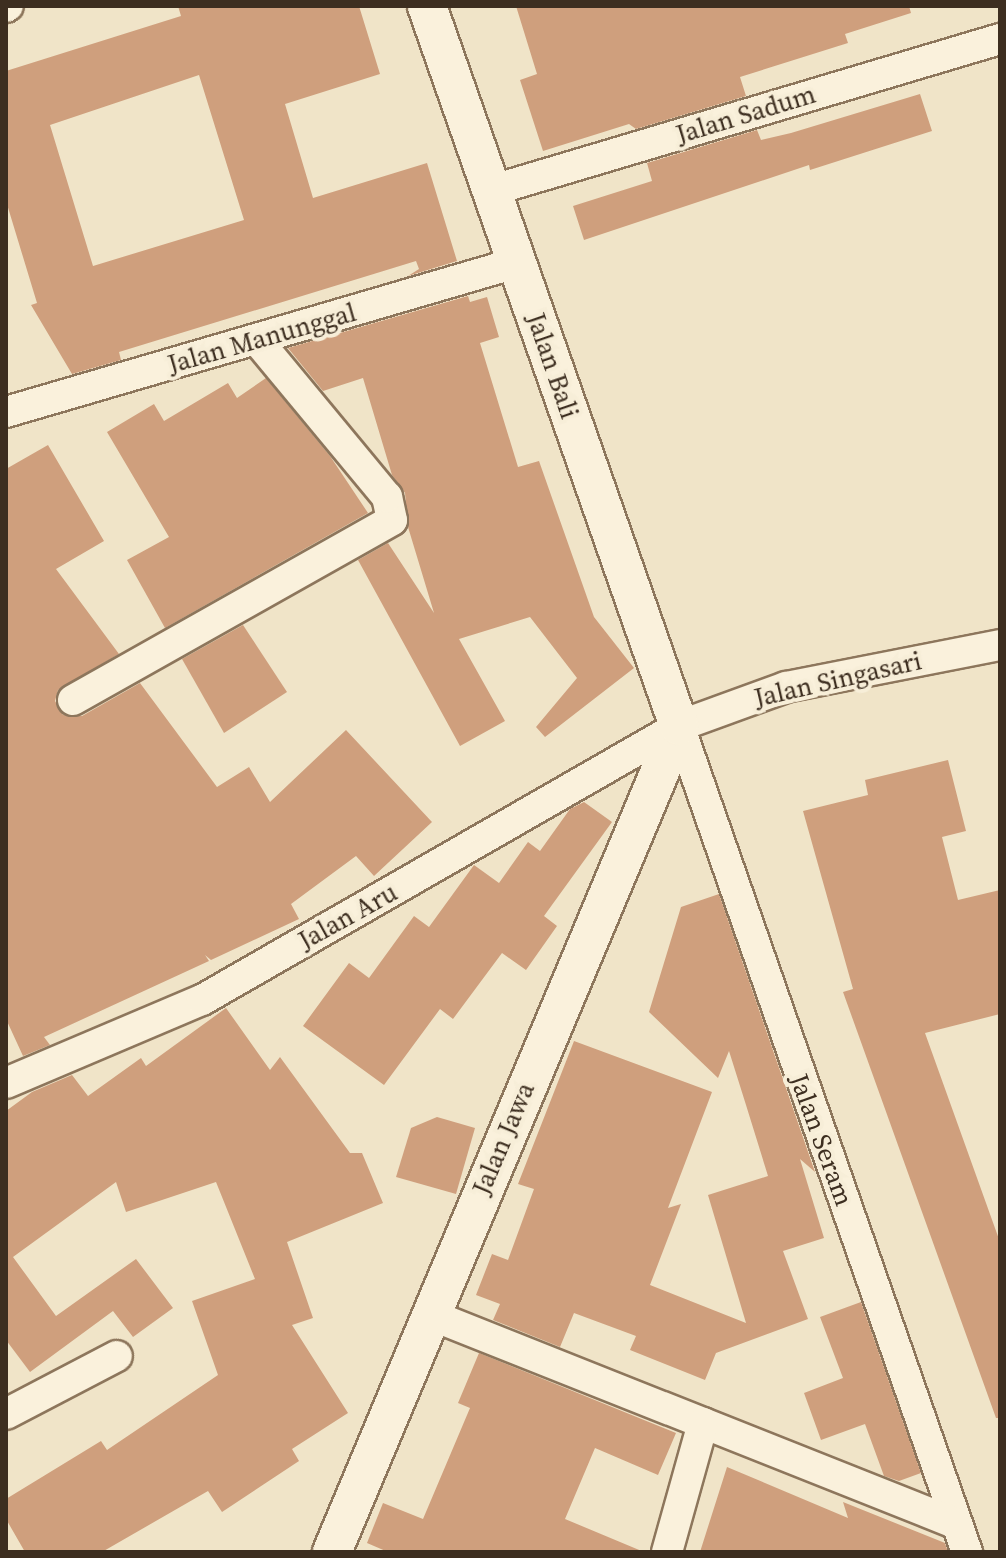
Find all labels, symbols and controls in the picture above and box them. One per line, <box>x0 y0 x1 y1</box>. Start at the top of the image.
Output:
street label: Jalan Sadum <box>672 79 820 151</box>
street label: Jalan Manunggal <box>164 297 360 381</box>
street label: Jalan Bali <box>519 309 585 423</box>
street label: Jalan Singasari <box>751 646 925 714</box>
street label: Jalan Aru <box>293 877 403 957</box>
street label: Jalan Seram <box>783 1070 859 1210</box>
street label: Jalan Jawa <box>466 1078 542 1200</box>

